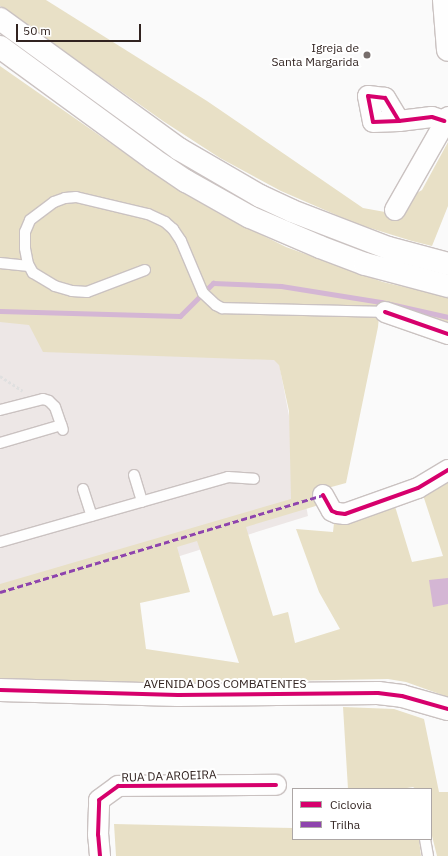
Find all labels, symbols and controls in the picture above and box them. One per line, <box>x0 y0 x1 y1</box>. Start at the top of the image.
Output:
scale bar <box>18 16 143 42</box>
text: 50 m <box>23 23 51 38</box>
place label: Igreja de Santa Margarida <box>272 41 359 69</box>
marker: Igreja de Santa Margarida <box>362 50 372 60</box>
street label: AVENIDA DOS COMBATENTES <box>144 677 306 691</box>
street label: RUA DA AROEIRA <box>121 767 217 785</box>
legend <box>292 788 432 840</box>
text: Ciclovia <box>330 797 372 812</box>
text: Trilha <box>330 817 360 832</box>

